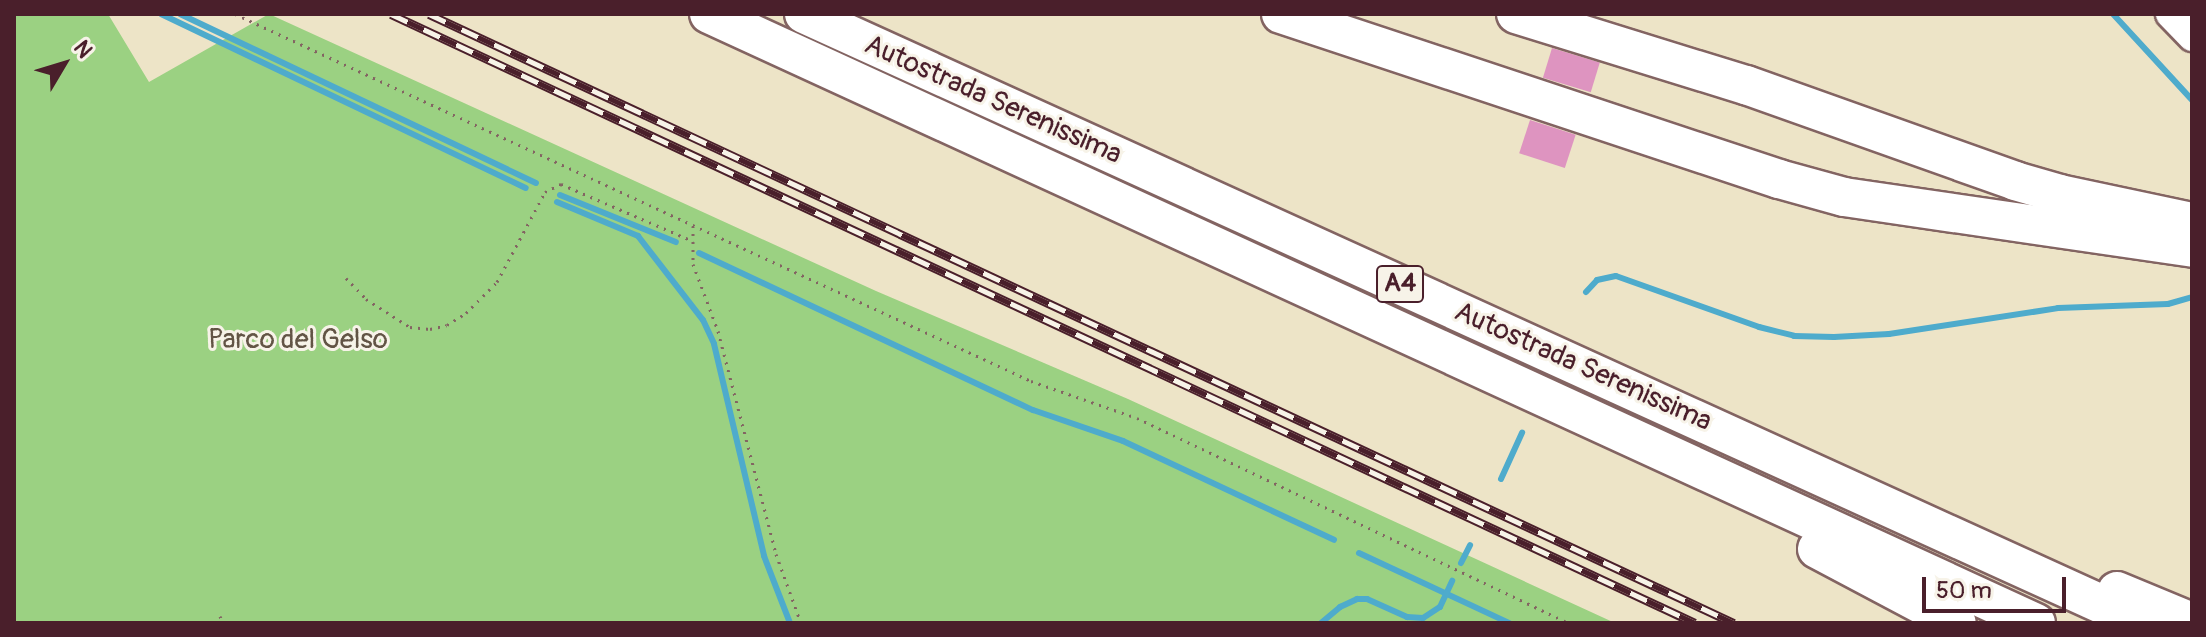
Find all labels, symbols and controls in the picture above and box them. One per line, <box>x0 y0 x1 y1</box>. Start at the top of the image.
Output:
north arrow <box>24 24 104 104</box>
street label: Autostrada Serenissima <box>859 28 1127 172</box>
text: N <box>67 35 99 64</box>
road number: A4 <box>1376 262 1424 306</box>
street label: Autostrada Serenissima <box>1449 295 1717 439</box>
park label: Parco del Gelso <box>208 323 388 357</box>
scale bar <box>1926 561 2070 611</box>
text: 50 m <box>1936 576 1992 605</box>

